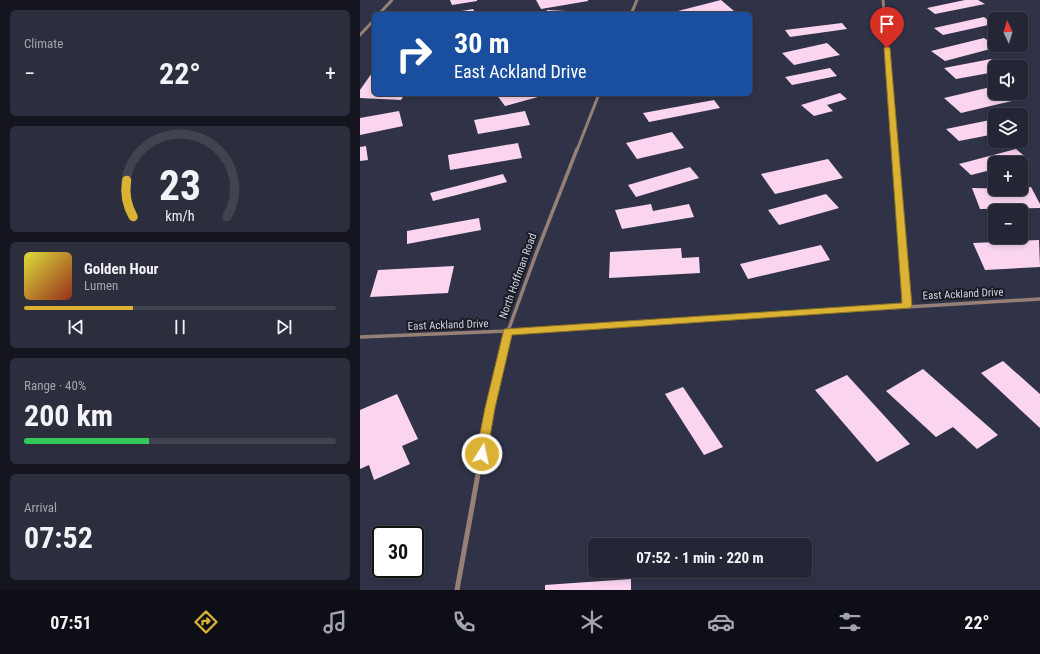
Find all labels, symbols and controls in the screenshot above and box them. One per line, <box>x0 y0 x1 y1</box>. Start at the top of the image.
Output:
pin <box>870 7.0 904 48</box>
north arrow <box>988 12 1028 52</box>
map controls <box>988 12 1028 244</box>
icon: arrive <box>876 13 898 35</box>
text: 30 m <box>454 27 510 60</box>
icon: right <box>388 28 440 80</box>
text: Climate <box>24 36 63 51</box>
text: 22° <box>159 56 201 91</box>
button: sound <box>988 60 1028 100</box>
text: − <box>24 61 35 86</box>
text: + <box>325 61 336 86</box>
text: East Ackland Drive <box>454 61 587 82</box>
button: layers <box>988 108 1028 148</box>
button: + <box>988 156 1028 196</box>
text: 23 <box>159 161 201 210</box>
button: − <box>988 204 1028 244</box>
text: km/h <box>165 208 195 224</box>
street label: North Hoffman Road <box>497 232 539 320</box>
text: Golden Hour <box>84 260 159 278</box>
text: Lumen <box>84 278 118 293</box>
street label: East Ackland Drive <box>922 285 1004 303</box>
icon: previous <box>65 316 87 338</box>
icon: pause <box>169 316 191 338</box>
icon: next <box>273 316 295 338</box>
street label: East Ackland Drive <box>407 317 489 333</box>
text: Range · 40% <box>24 378 86 393</box>
text: 200 km <box>24 398 113 433</box>
position arrow <box>461 433 503 475</box>
text: Arrival <box>24 500 57 515</box>
text: 07:52 <box>24 520 93 555</box>
speed limit sign: 30 <box>372 526 424 578</box>
text: 07:52 · 1 min · 220 m <box>636 549 764 567</box>
icon: directions <box>192 608 220 636</box>
icon: music <box>321 608 349 636</box>
icon: phone <box>450 608 478 636</box>
icon: climate <box>578 608 606 636</box>
icon: car <box>707 608 735 636</box>
icon: filters <box>836 608 864 636</box>
text: 07:51 <box>50 612 92 633</box>
text: 22° <box>964 612 990 633</box>

